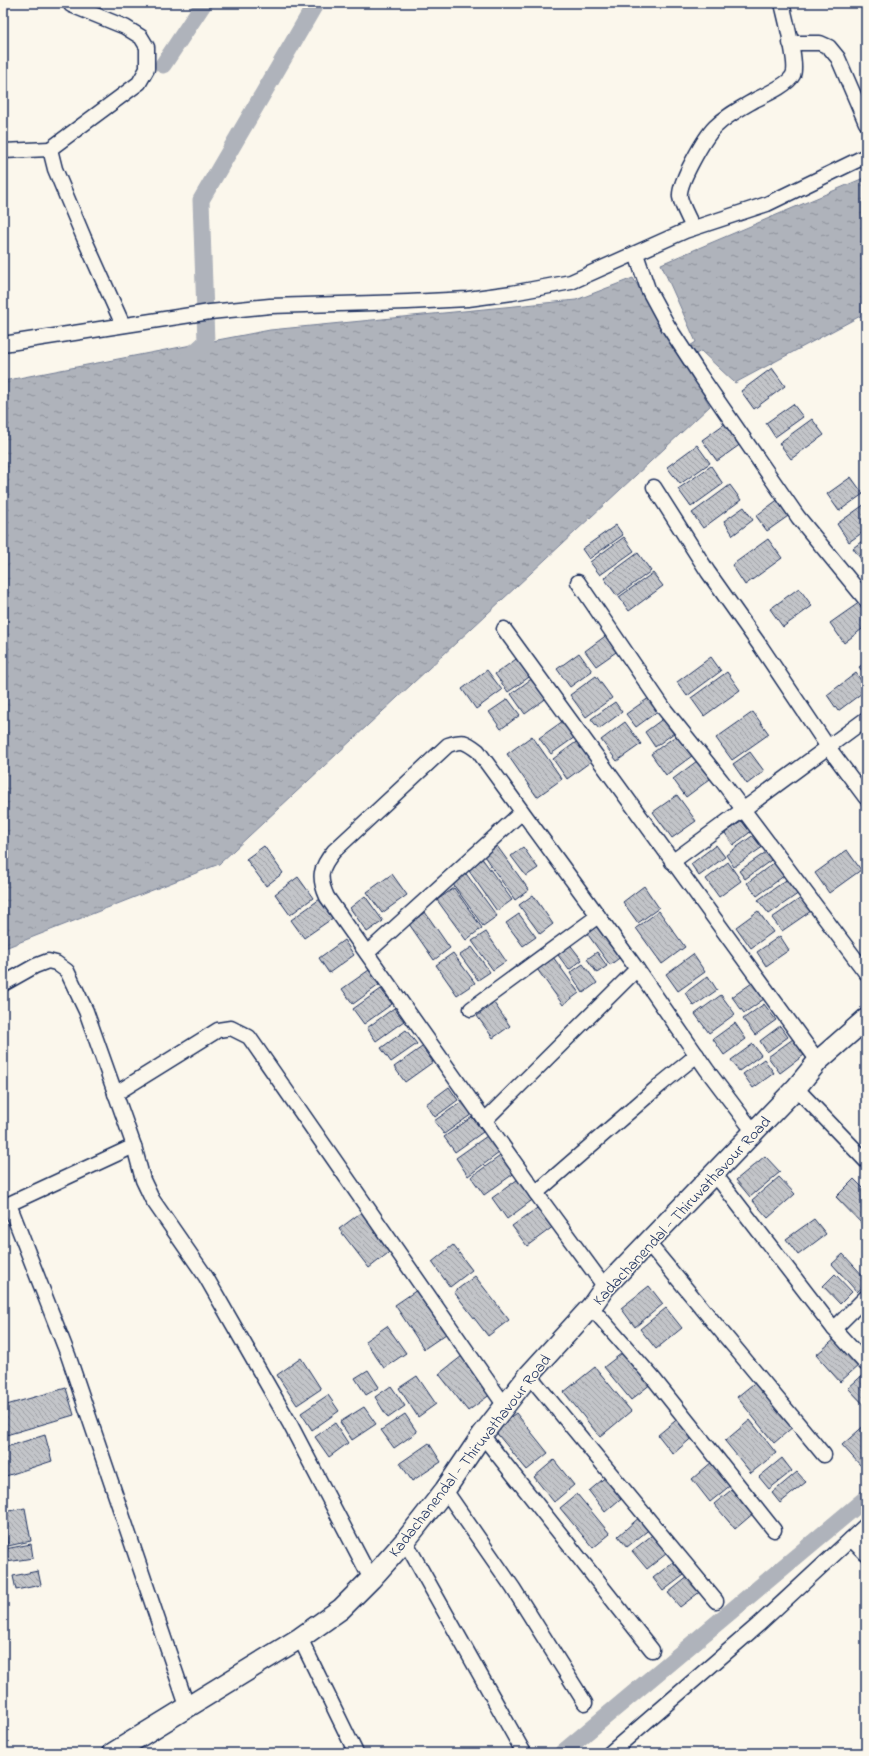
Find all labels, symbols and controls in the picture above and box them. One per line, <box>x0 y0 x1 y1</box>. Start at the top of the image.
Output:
street label: Kadachanendal - Thiruvathavour Road <box>588 1111 777 1312</box>
street label: Kadachanendal - Thiruvathavour Road <box>383 1349 558 1563</box>

